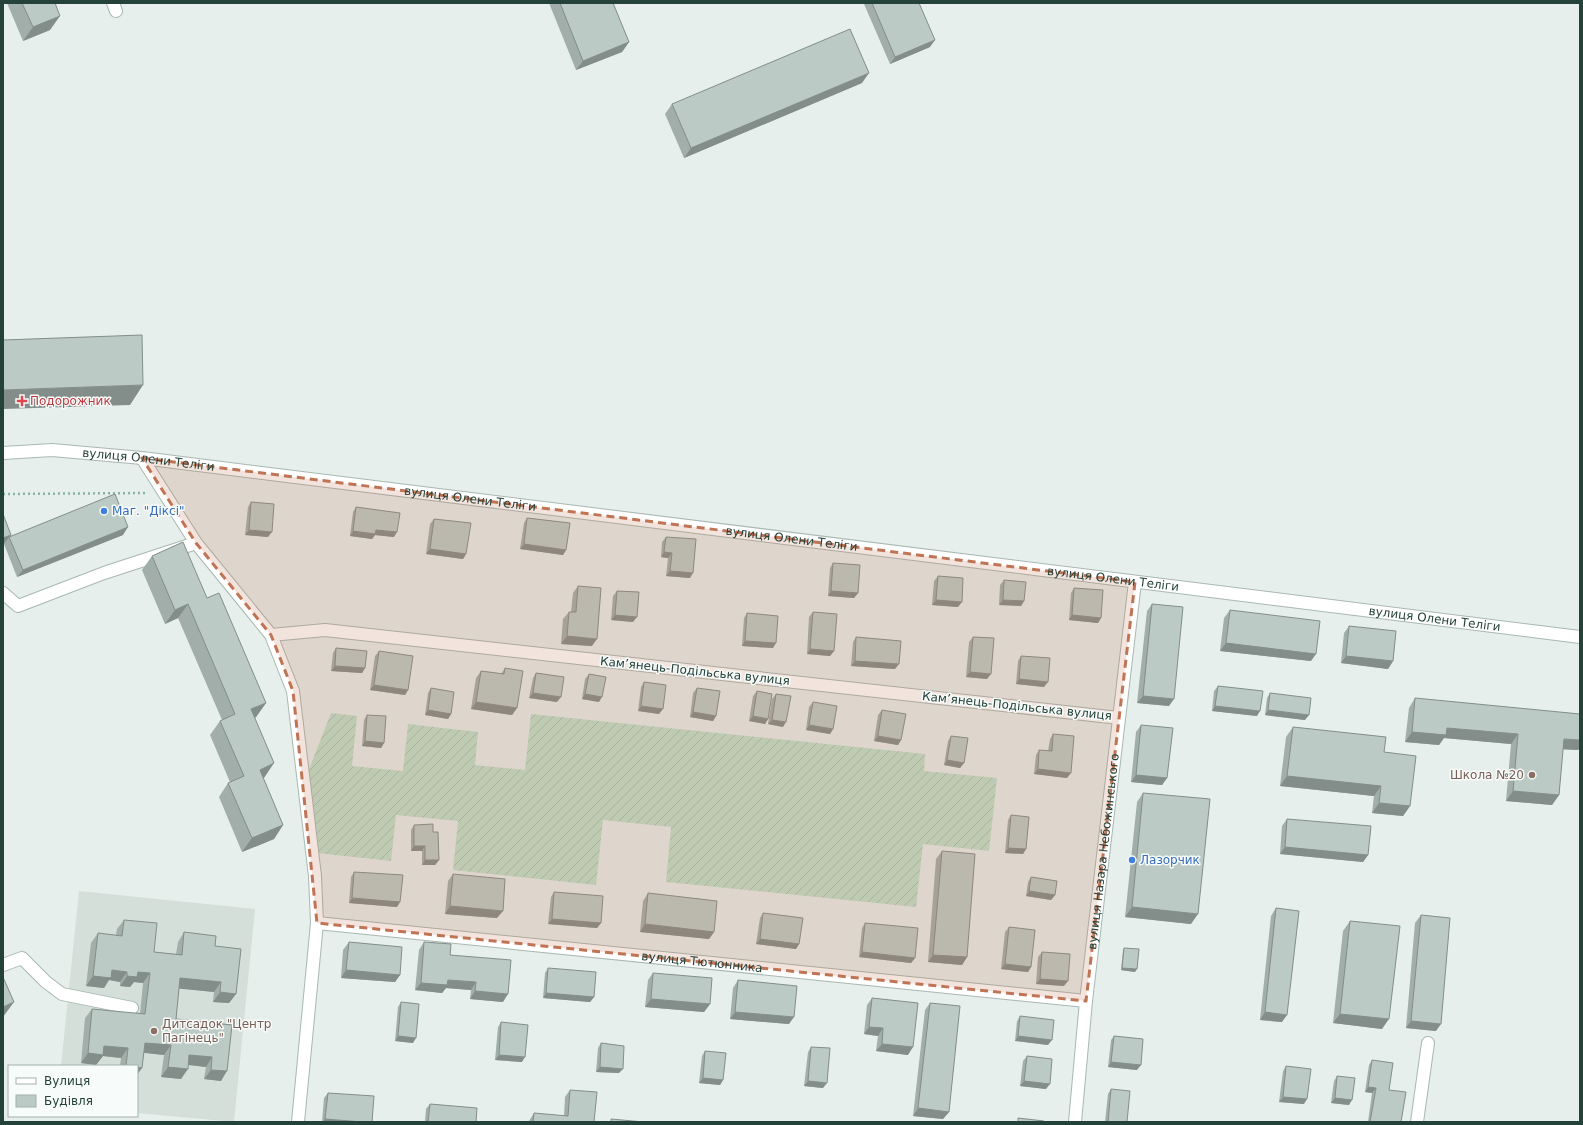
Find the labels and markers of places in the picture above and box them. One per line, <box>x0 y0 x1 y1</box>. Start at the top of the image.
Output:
place label: Подорожник <box>30 394 111 408</box>
marker: Подорожник <box>17 396 27 406</box>
place label: Маг. "Діксі" <box>112 504 185 518</box>
marker: Маг. "Діксі" <box>99 506 109 516</box>
place label: Школа №20 <box>1450 768 1524 782</box>
marker: Школа №20 <box>1527 770 1537 780</box>
place label: Лазорчик <box>1140 853 1200 867</box>
marker: Лазорчик <box>1127 855 1137 865</box>
place label: Дитсадок "Центр Пагінець" <box>162 1017 272 1045</box>
marker: Дитсадок "Центр Пагінець" <box>149 1026 159 1036</box>

